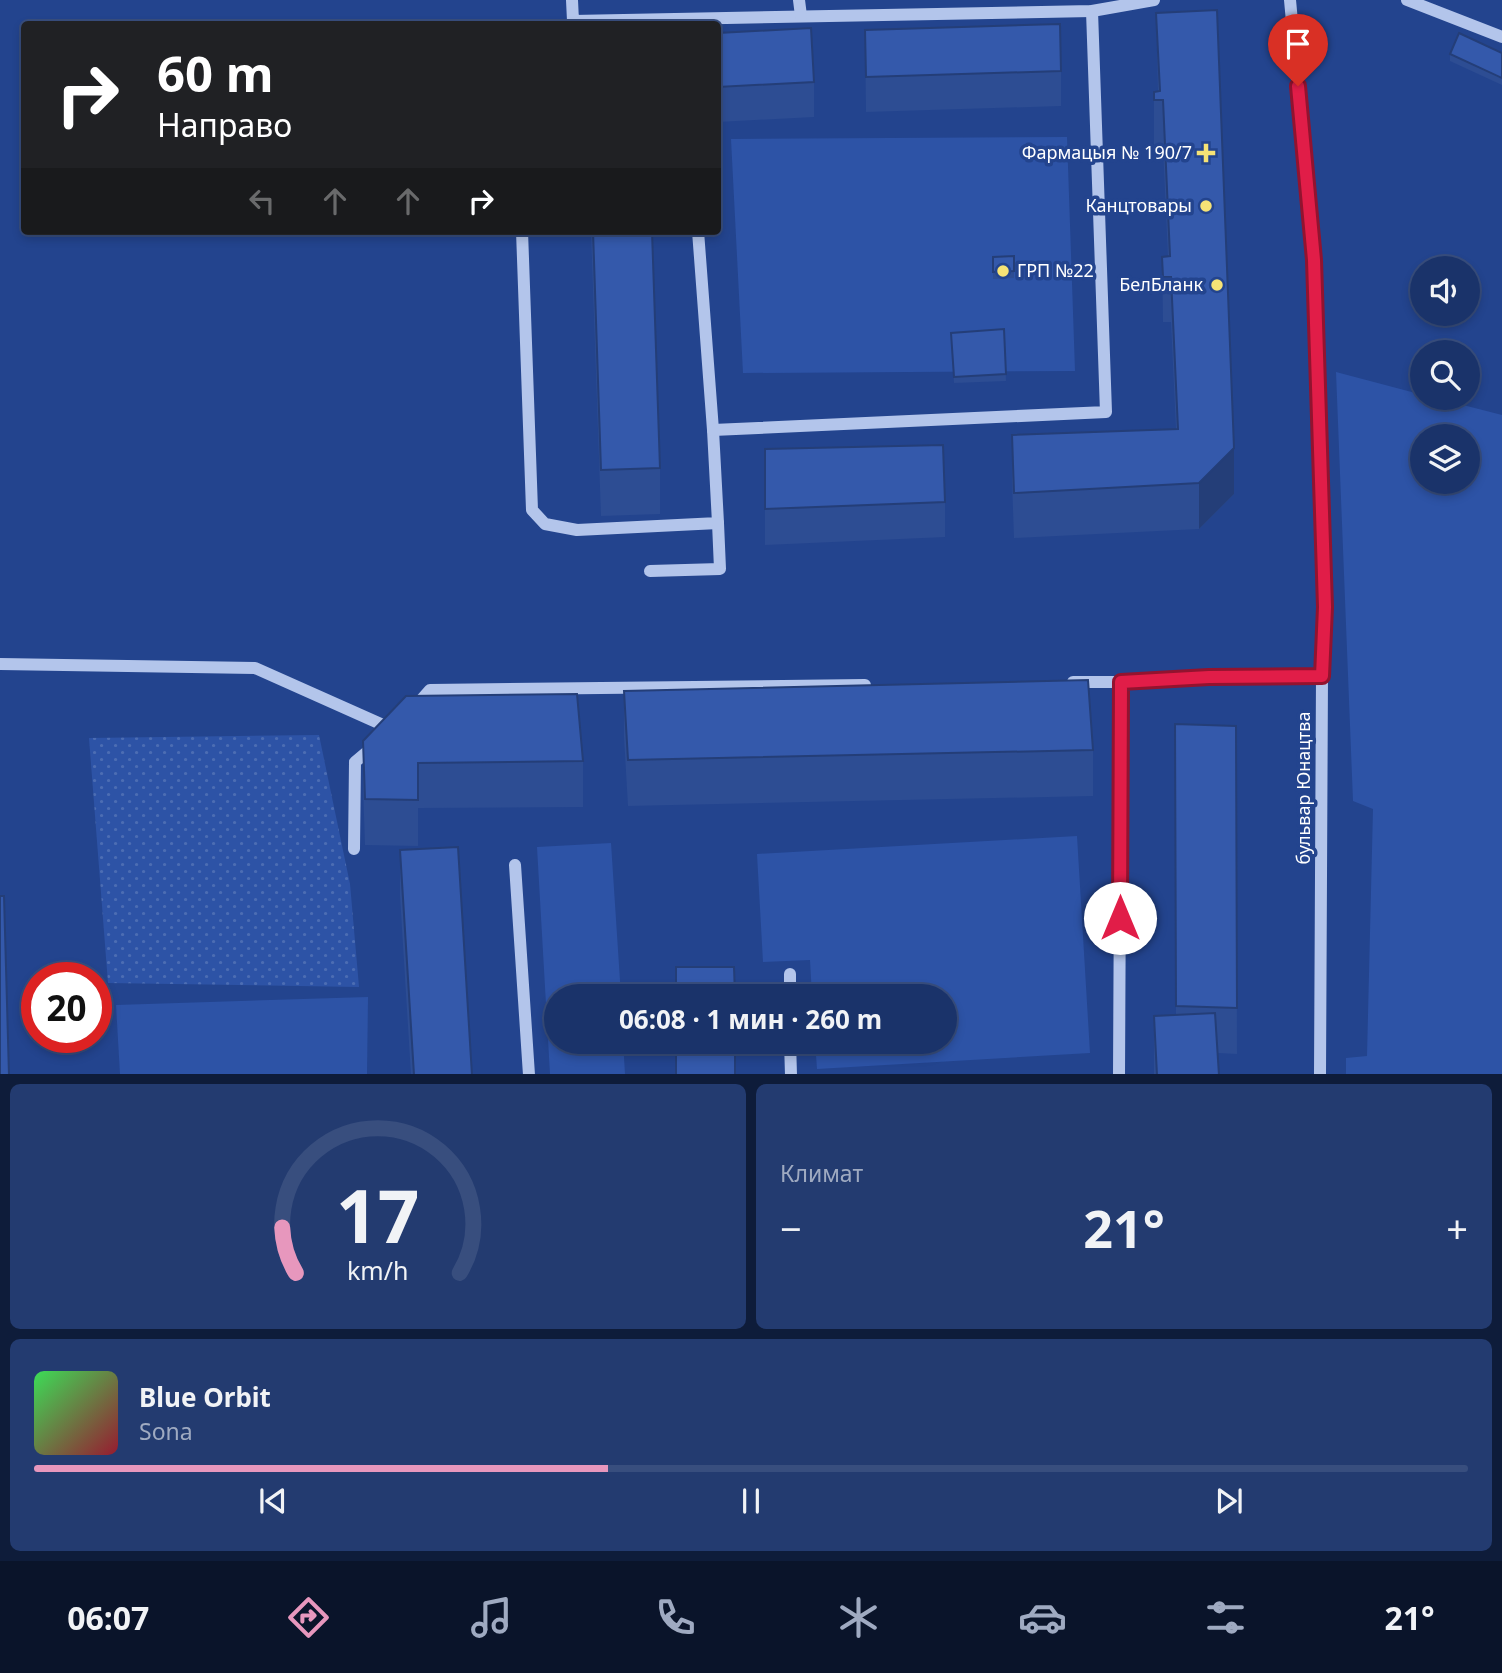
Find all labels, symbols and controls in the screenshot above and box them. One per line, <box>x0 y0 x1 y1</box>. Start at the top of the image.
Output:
pin <box>1268 14 1328 86</box>
icon: arrive <box>1279 25 1317 63</box>
text: 60 m <box>157 40 274 106</box>
icon: right <box>42 49 133 140</box>
text: Направо <box>157 103 292 146</box>
place label: Фармацыя № 190/7 <box>1022 140 1192 164</box>
marker: Фармацыя № 190/7 <box>1198 145 1214 161</box>
icon: left <box>243 182 281 220</box>
icon: ahead <box>316 182 354 220</box>
icon: ahead <box>389 182 427 220</box>
icon: right <box>462 182 500 220</box>
place label: Канцтовары <box>1085 193 1192 217</box>
marker: Канцтовары <box>1198 198 1214 214</box>
map controls <box>1410 256 1480 494</box>
button: sound <box>1410 256 1480 326</box>
place label: ГРП №22 <box>1017 258 1094 282</box>
marker: ГРП №22 <box>995 263 1011 279</box>
place label: БелБланк <box>1119 272 1203 296</box>
marker: БелБланк <box>1209 277 1225 293</box>
button: search <box>1410 340 1480 410</box>
button: layers <box>1410 424 1480 494</box>
street label: бульвар Юнацтва <box>1291 712 1315 864</box>
position arrow <box>1083 881 1157 955</box>
speed limit sign: 20 <box>21 962 112 1053</box>
text: 06:08 · 1 мин · 260 m <box>619 1001 882 1037</box>
text: Климат <box>780 1157 863 1189</box>
text: 17 <box>336 1165 420 1264</box>
text: 21° <box>1083 1192 1165 1263</box>
text: − <box>780 1202 802 1254</box>
text: + <box>1446 1202 1468 1254</box>
text: km/h <box>347 1252 409 1286</box>
text: Blue Orbit <box>139 1379 271 1415</box>
text: Sona <box>139 1415 193 1447</box>
icon: previous <box>254 1482 292 1520</box>
icon: pause <box>732 1482 770 1520</box>
icon: next <box>1210 1482 1248 1520</box>
icon: directions <box>284 1593 333 1642</box>
icon: music <box>467 1593 516 1642</box>
icon: phone <box>651 1593 700 1642</box>
icon: climate <box>834 1593 883 1642</box>
icon: car <box>1018 1593 1067 1642</box>
icon: filters <box>1201 1593 1250 1642</box>
text: 06:07 <box>67 1596 149 1639</box>
text: 21° <box>1385 1596 1435 1639</box>

